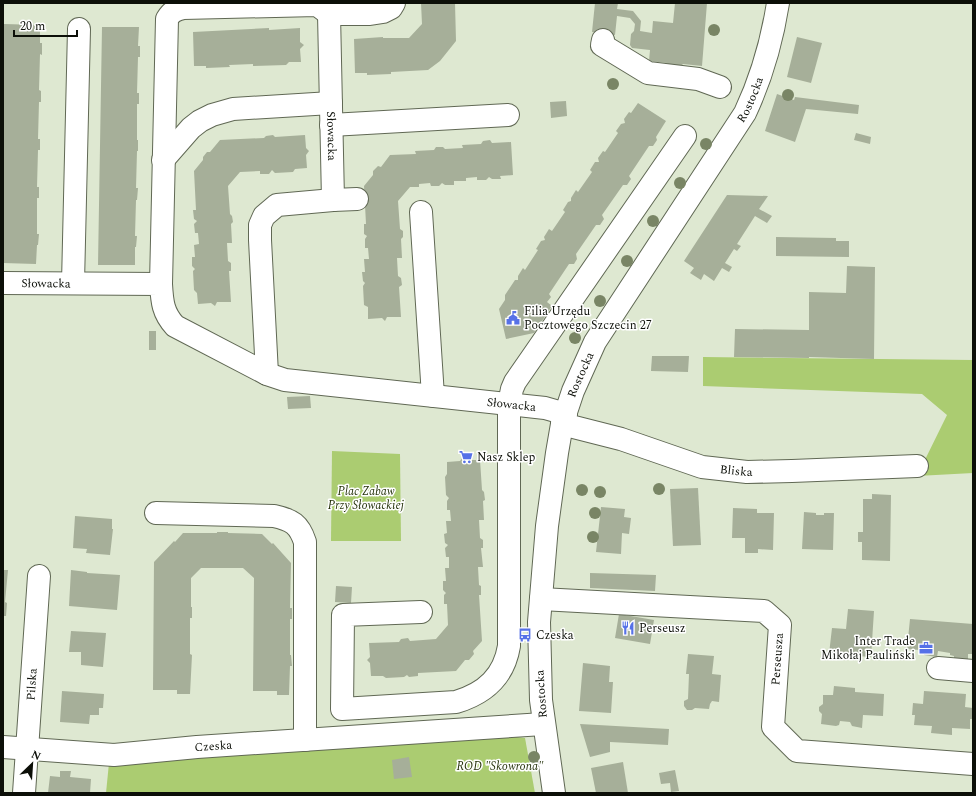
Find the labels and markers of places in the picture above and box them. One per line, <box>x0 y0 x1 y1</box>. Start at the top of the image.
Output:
place label: Filia Urzędu Pocztowego Szczecin 27 <box>524 302 652 335</box>
public building icon: Filia Urzędu Pocztowego Szczecin 27 <box>505 310 521 326</box>
place label: Nasz Sklep <box>477 448 535 467</box>
supermarket icon: Nasz Sklep <box>458 449 474 465</box>
place label: Perseusz <box>639 619 686 638</box>
restaurant icon: Perseusz <box>620 620 636 636</box>
place label: Czeska <box>536 626 574 645</box>
bus stop icon: Czeska <box>517 627 533 643</box>
place label: Inter Trade Mikołaj Pauliński <box>821 632 915 665</box>
office icon: Inter Trade Mikołaj Pauliński <box>918 640 934 656</box>

